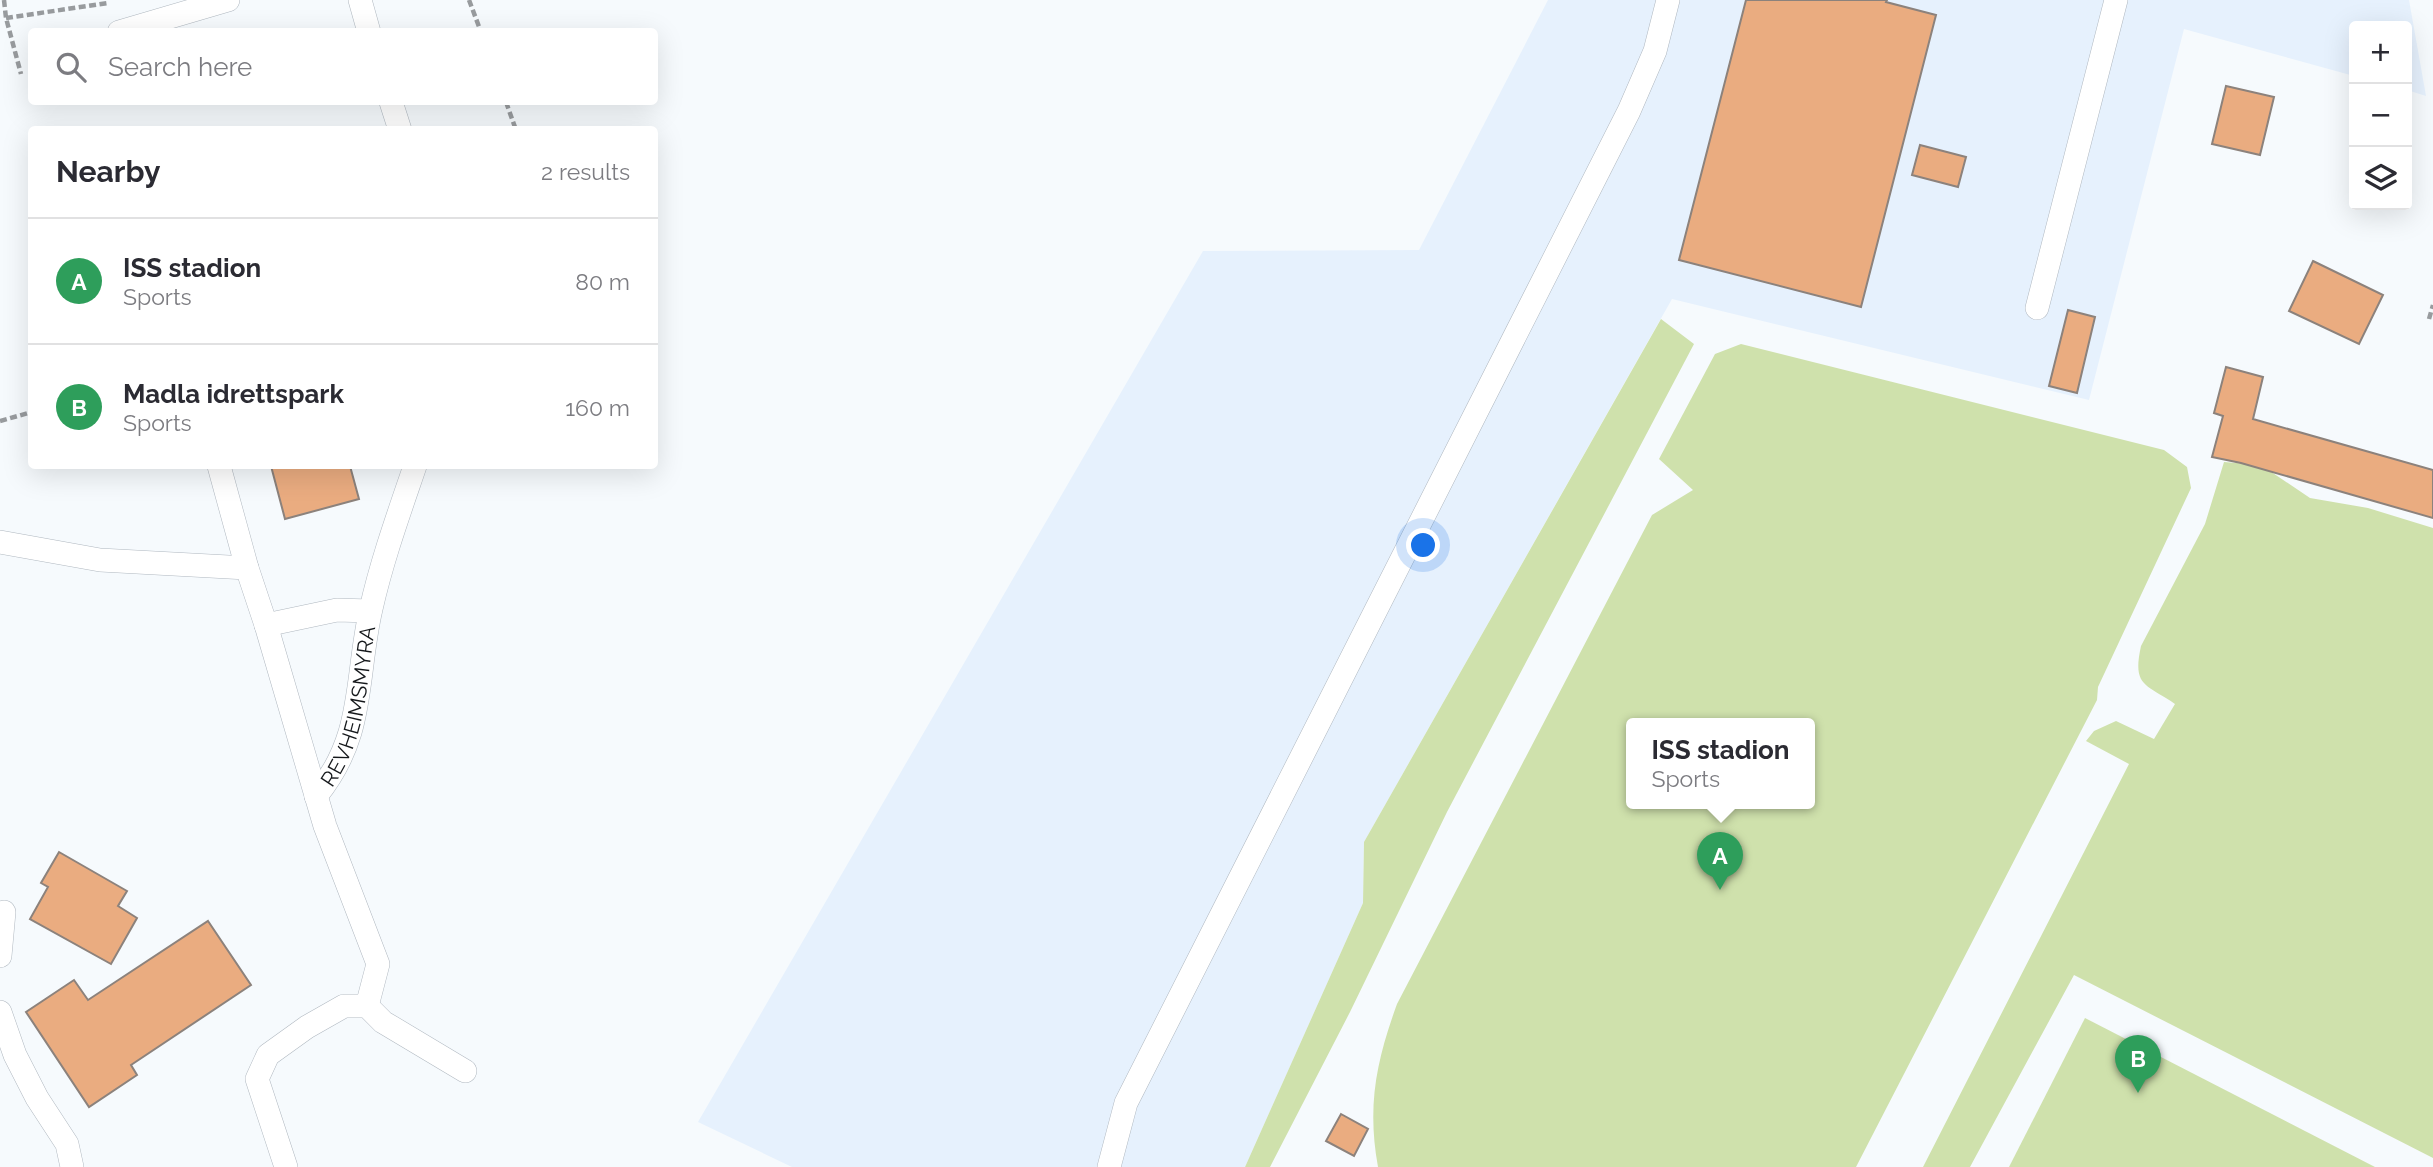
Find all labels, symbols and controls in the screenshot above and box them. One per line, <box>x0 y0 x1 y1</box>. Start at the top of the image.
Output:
map controls <box>2349 21 2412 210</box>
button: + <box>2349 21 2412 84</box>
search box <box>28 28 658 105</box>
icon: search <box>52 48 90 86</box>
text: Search here <box>108 52 252 82</box>
button: − <box>2349 84 2412 147</box>
button: layers <box>2349 147 2412 210</box>
text: Nearby <box>56 154 160 189</box>
text: 2 results <box>541 158 630 185</box>
text: ISS stadion <box>123 253 261 283</box>
text: A <box>71 268 87 295</box>
text: 80 m <box>575 268 630 295</box>
text: Sports <box>123 283 192 310</box>
text: Madla idrettspark <box>123 379 344 409</box>
text: B <box>71 394 87 421</box>
text: 160 m <box>565 394 630 421</box>
text: Sports <box>123 409 192 436</box>
your location <box>1406 528 1440 562</box>
street label: REVHEIMSMYRA <box>315 624 380 791</box>
popup <box>1626 718 1815 809</box>
text: ISS stadion <box>1651 735 1790 765</box>
text: Sports <box>1651 765 1720 792</box>
pin: A <box>1697 832 1743 890</box>
pin: B <box>2115 1035 2161 1093</box>

